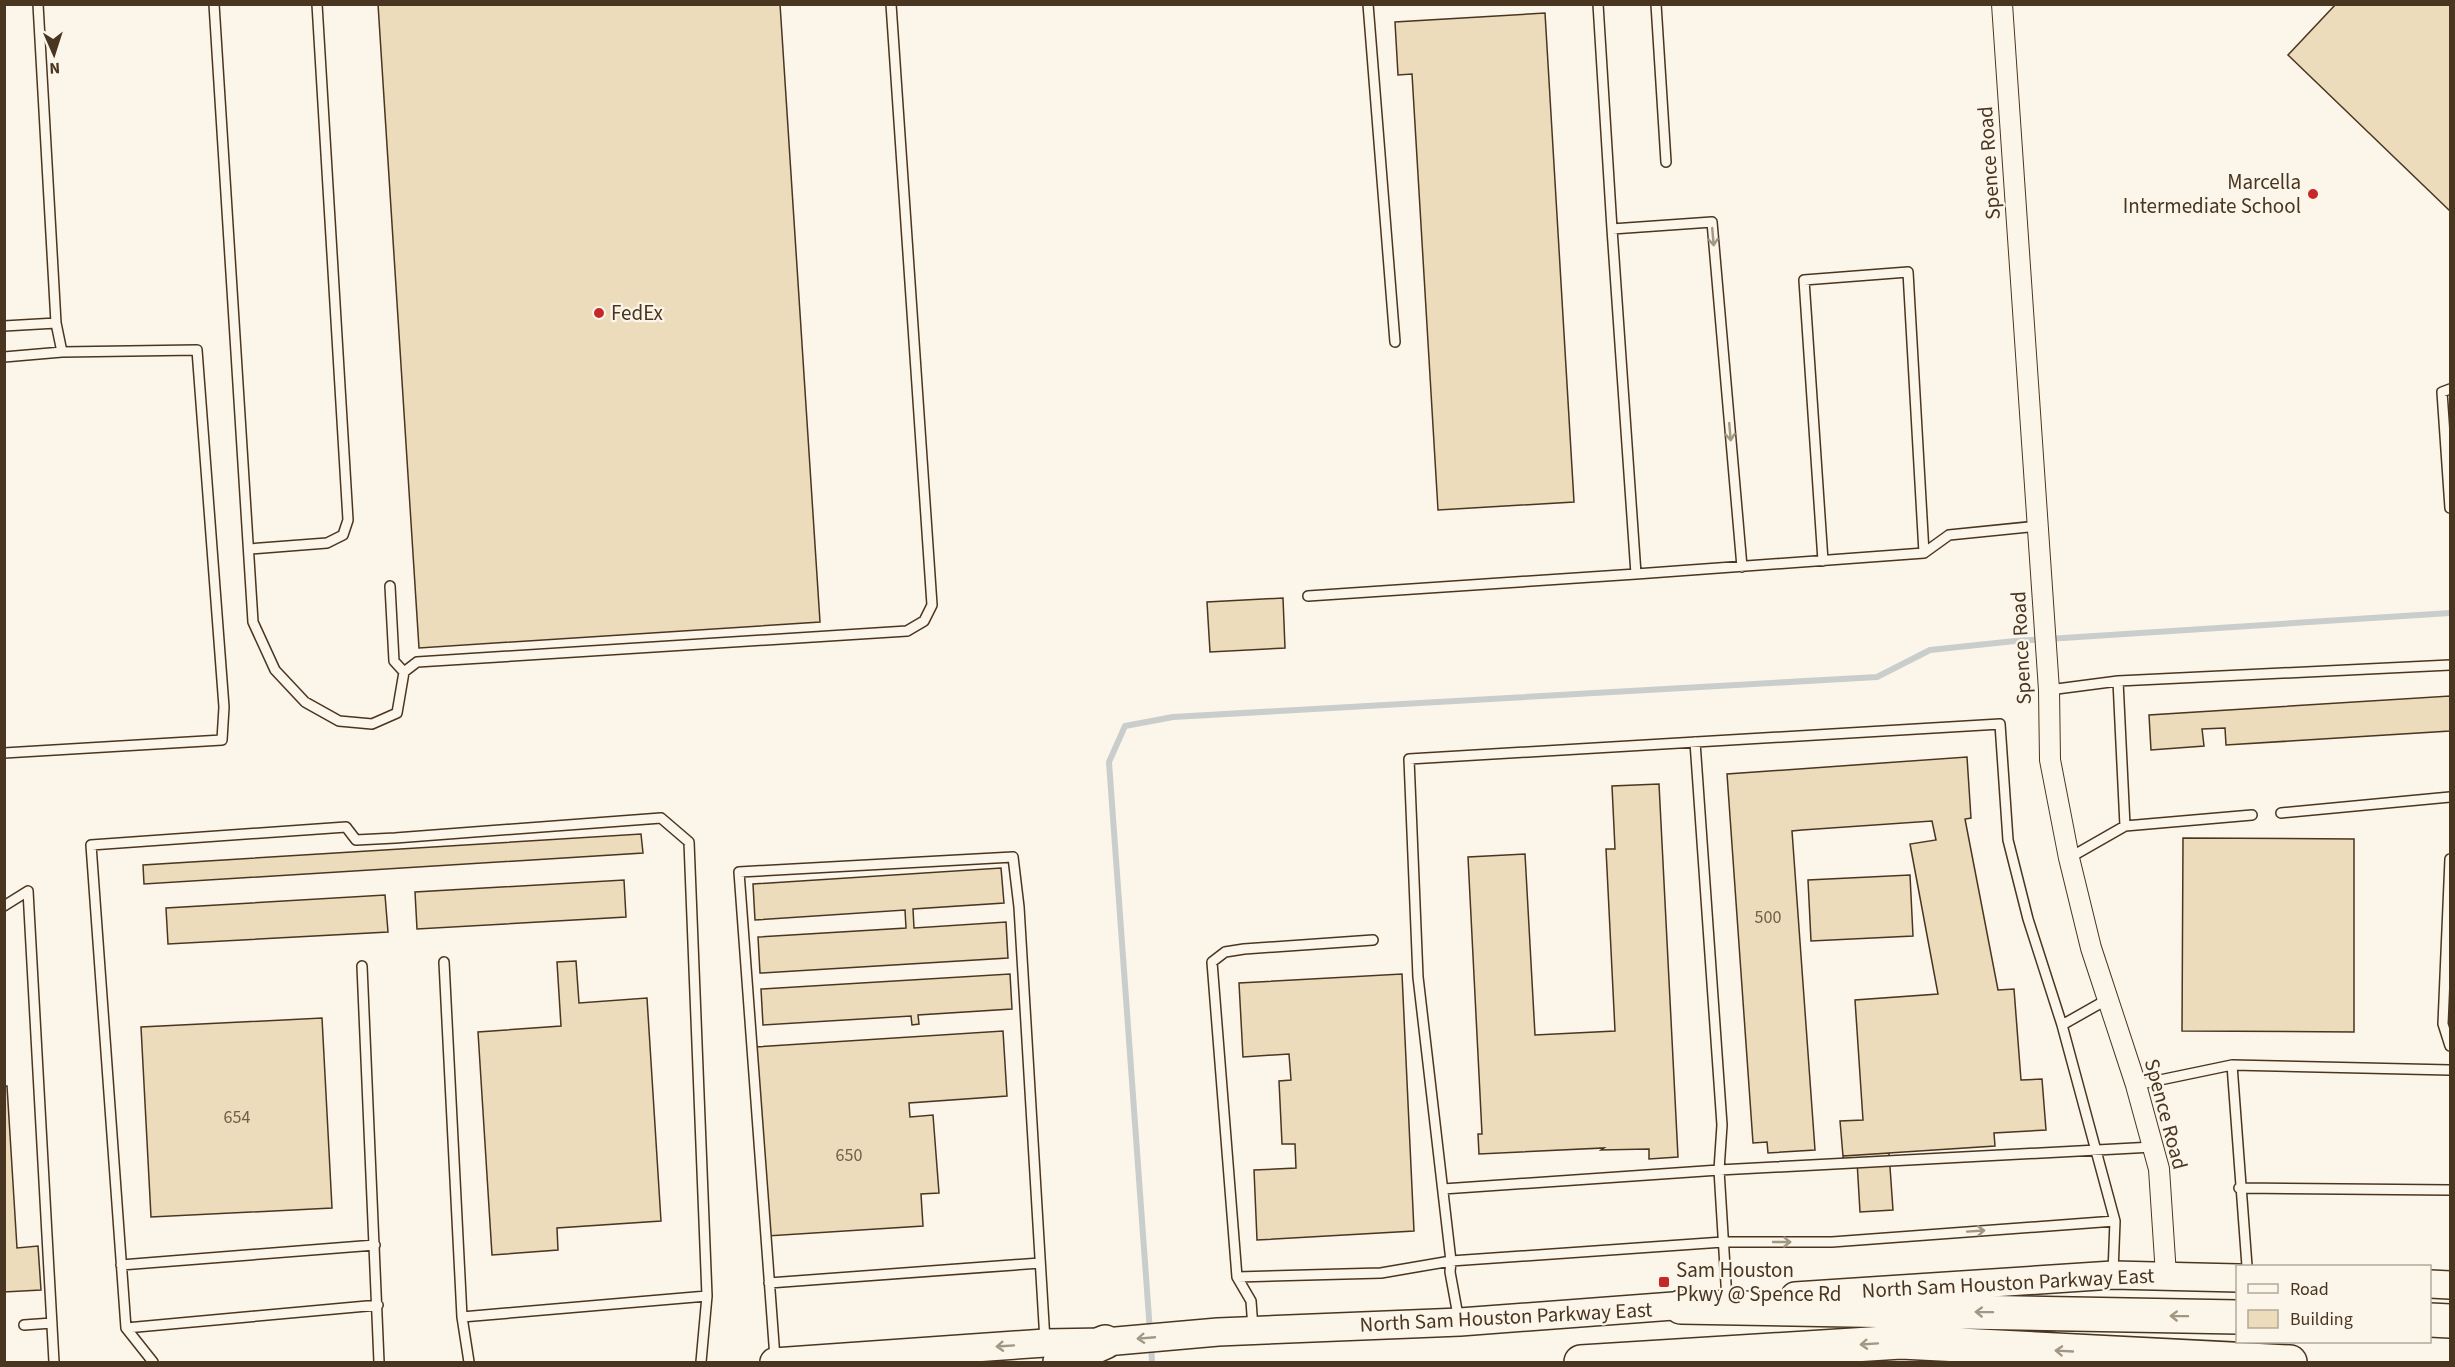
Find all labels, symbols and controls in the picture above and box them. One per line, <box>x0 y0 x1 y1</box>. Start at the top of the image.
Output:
north arrow <box>24 24 84 84</box>
text: N <box>49 57 61 79</box>
street label: Spence Road <box>1970 105 2008 221</box>
place label: Marcella Intermediate School <box>2123 167 2301 221</box>
marker: Marcella Intermediate School <box>2306 187 2320 201</box>
one-way arrow <box>1708 227 1719 247</box>
place label: FedEx <box>611 298 664 328</box>
marker: FedEx <box>592 306 606 320</box>
one-way arrow <box>1725 421 1736 441</box>
street label: Spence Road <box>2003 590 2039 706</box>
house number: 500 <box>1755 905 1781 930</box>
street label: Spence Road <box>2137 1055 2195 1173</box>
house number: 654 <box>224 1105 250 1130</box>
house number: 650 <box>836 1143 862 1168</box>
one-way arrow <box>1966 1225 1986 1236</box>
one-way arrow <box>1771 1236 1791 1248</box>
place label: Sam Houston Pkwy @ Spence Rd <box>1676 1255 1841 1309</box>
street label: North Sam Houston Parkway East <box>1861 1260 2155 1306</box>
legend <box>2236 1265 2431 1343</box>
marker: Sam Houston Pkwy @ Spence Rd <box>1657 1275 1671 1289</box>
text: Road <box>2290 1277 2329 1302</box>
street label: North Sam Houston Parkway East <box>1359 1294 1653 1340</box>
one-way arrow <box>1975 1306 1995 1318</box>
text: Building <box>2290 1307 2353 1332</box>
one-way arrow <box>2170 1310 2190 1321</box>
one-way arrow <box>1137 1333 1157 1344</box>
one-way arrow <box>1860 1339 1880 1350</box>
one-way arrow <box>996 1340 1016 1351</box>
one-way arrow <box>2055 1345 2075 1356</box>

